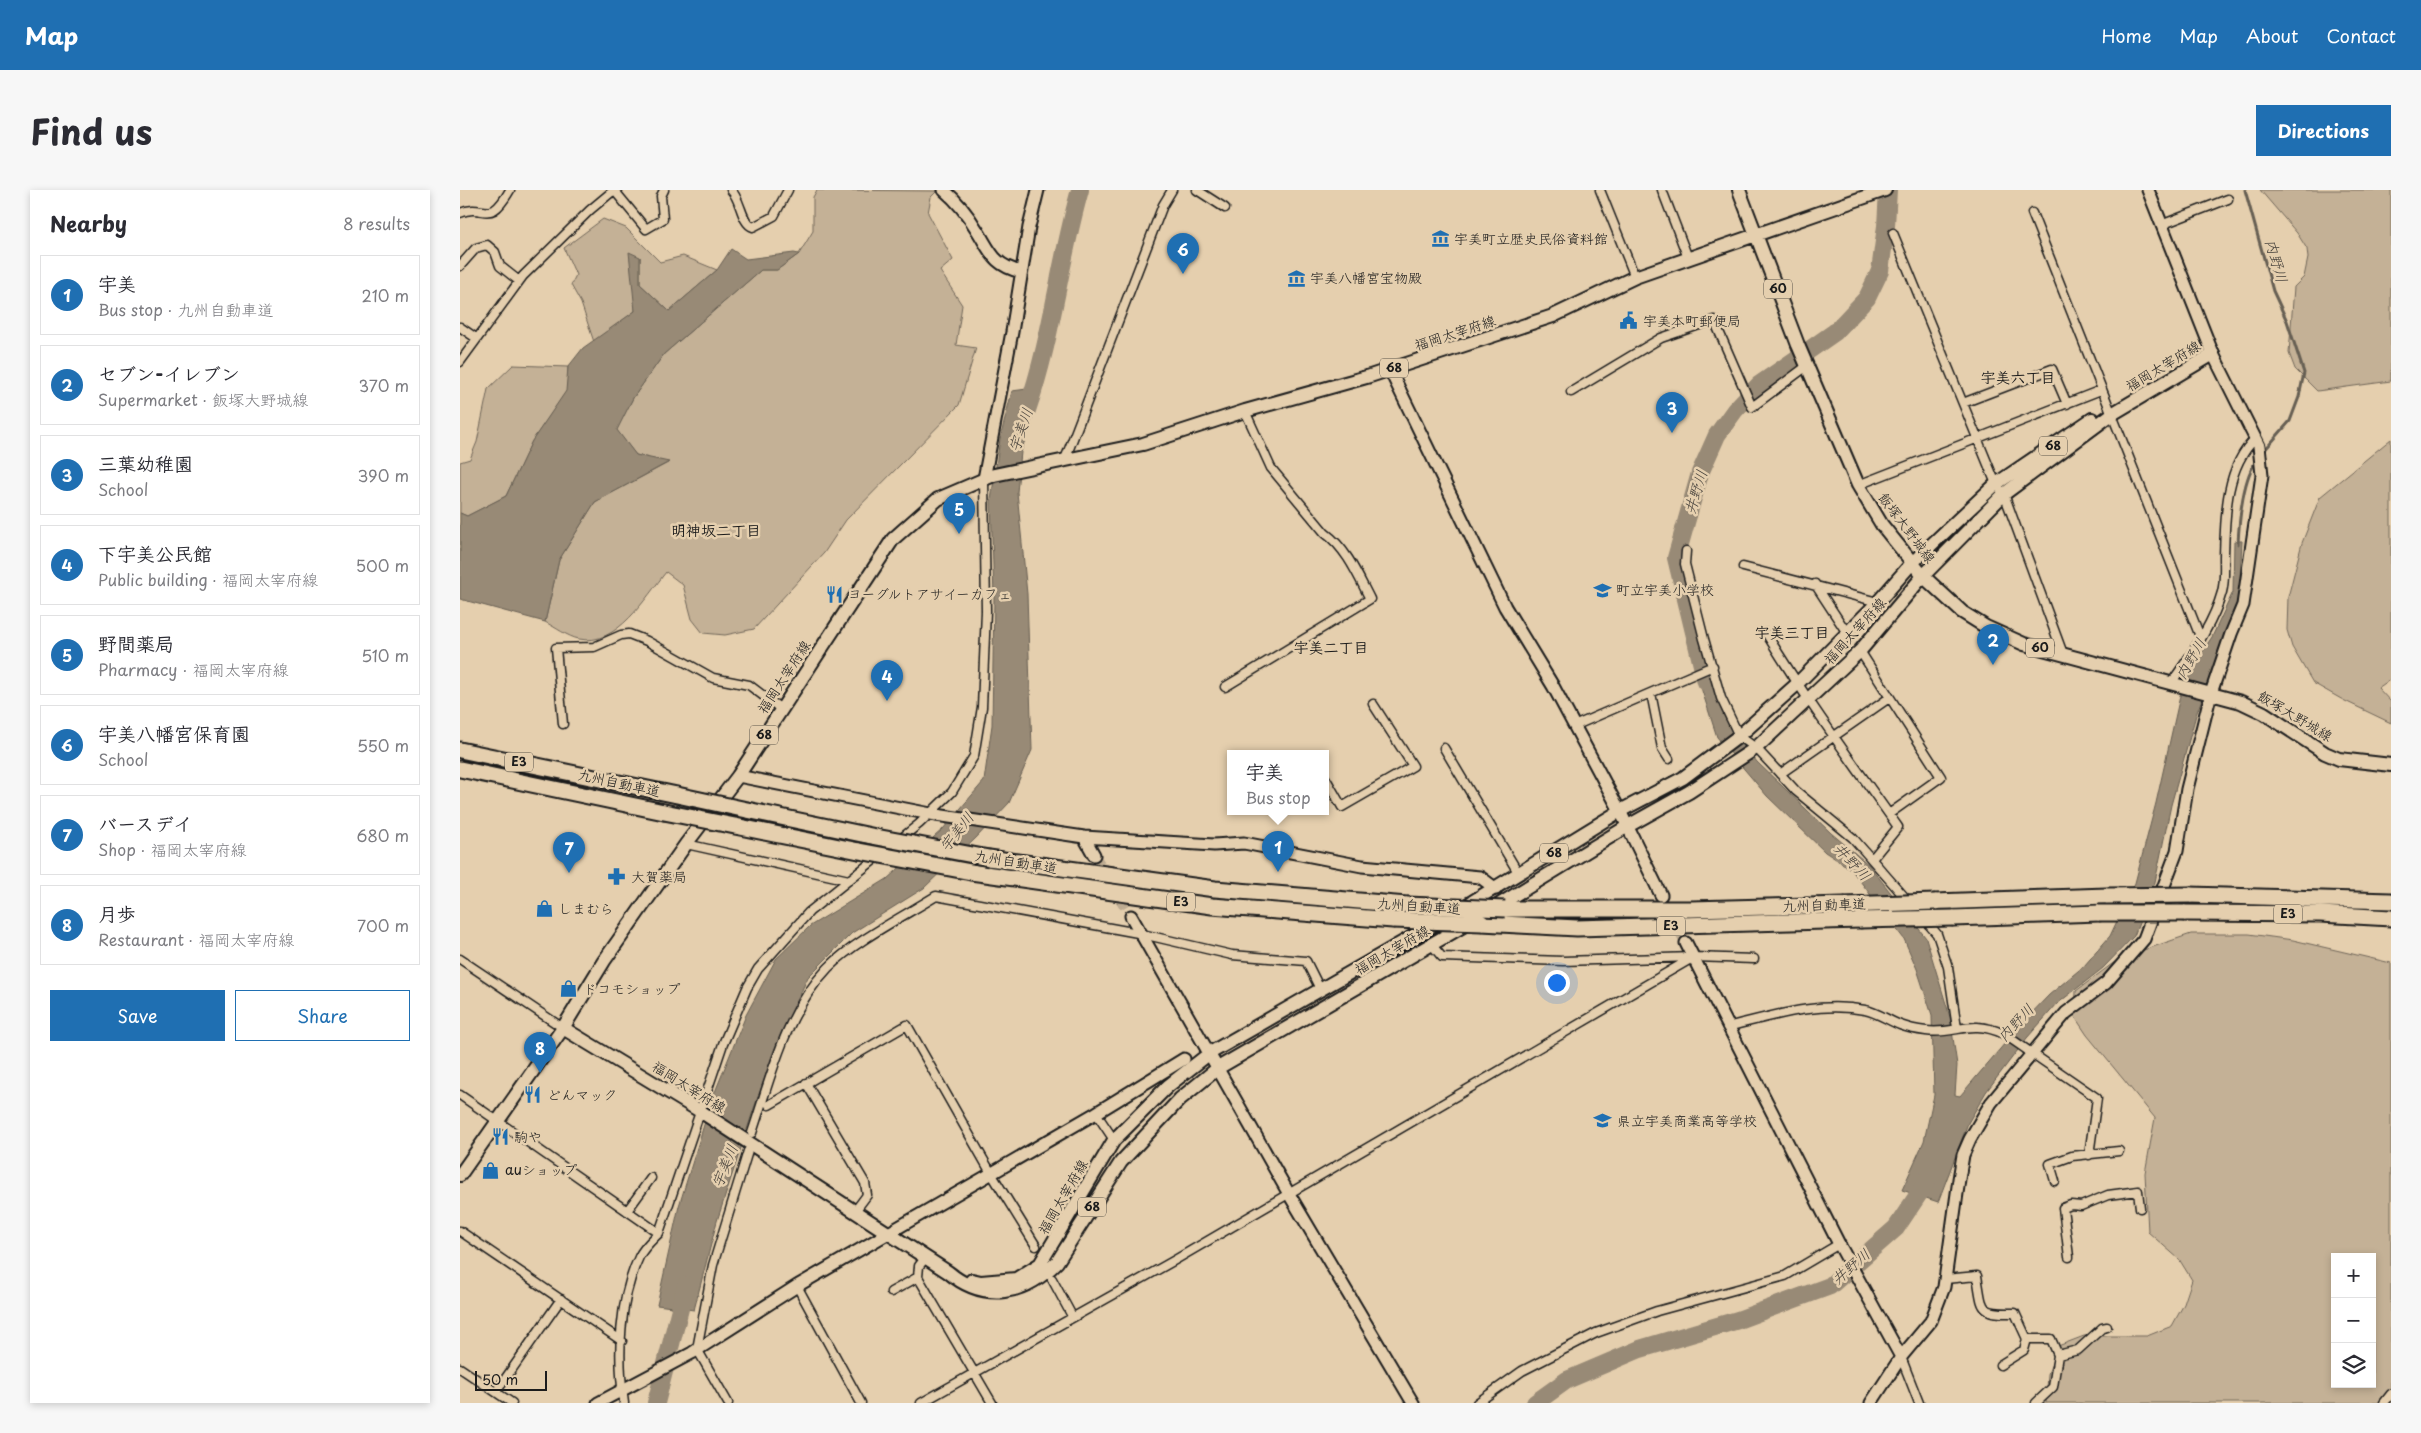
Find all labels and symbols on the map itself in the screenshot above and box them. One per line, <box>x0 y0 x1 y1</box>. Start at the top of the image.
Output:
place label: 宇美町立歴史民俗資料館 <box>1454 228 1608 249</box>
museum icon: 宇美町立歴史民俗資料館 <box>1430 229 1450 249</box>
pin: 6 <box>1167 233 1199 274</box>
water label: 内野川 <box>2260 236 2295 285</box>
place label: 宇美八幡宮宝物殿 <box>1310 267 1422 288</box>
museum icon: 宇美八幡宮宝物殿 <box>1286 268 1306 288</box>
road number: 60 <box>1764 280 1792 298</box>
street label: 福岡太宰府線 <box>1412 310 1498 355</box>
place label: 宇美本町郵便局 <box>1643 310 1741 331</box>
public building icon: 宇美本町郵便局 <box>1619 311 1639 331</box>
street label: 福岡太宰府線 <box>2121 335 2204 396</box>
road number: 68 <box>1380 358 1408 378</box>
district label: 宇美六丁目 <box>1980 365 2056 388</box>
pin: 3 <box>1656 392 1688 433</box>
water label: 宇美川 <box>1001 404 1038 455</box>
road number: 68 <box>2039 437 2067 456</box>
water label: 井野川 <box>1677 467 1712 516</box>
street label: 飯塚大野城線 <box>1874 488 1941 568</box>
pin: 5 <box>943 493 975 534</box>
district label: 明神坂二丁目 <box>671 518 761 541</box>
place label: 町立宇美小学校 <box>1616 579 1714 600</box>
school or university icon: 町立宇美小学校 <box>1592 580 1612 600</box>
place label: ヨーグルトアサイーカフェ <box>848 583 1012 604</box>
restaurant icon: ヨーグルトアサイーカフェ <box>824 584 844 604</box>
street label: 福岡太宰府線 <box>1819 592 1891 669</box>
district label: 宇美三丁目 <box>1754 620 1830 643</box>
pin: 2 <box>1977 624 2009 665</box>
water label: 内野川 <box>2168 633 2211 683</box>
district label: 宇美二丁目 <box>1293 635 1369 658</box>
street label: 福岡太宰府線 <box>752 636 815 718</box>
road number: 60 <box>2026 638 2054 658</box>
pin: 4 <box>871 660 903 701</box>
street label: 飯塚大野城線 <box>2254 685 2337 746</box>
road number: 68 <box>750 726 778 744</box>
road number: E3 <box>505 752 533 772</box>
street label: 九州自動車道 <box>576 764 662 802</box>
water label: 宇美川 <box>933 806 979 856</box>
pin: 1 <box>1262 831 1294 872</box>
pin: 7 <box>553 832 585 873</box>
water label: 井野川 <box>1829 837 1877 885</box>
road number: 68 <box>1540 844 1568 862</box>
street label: 九州自動車道 <box>973 845 1059 878</box>
place label: 大賀薬局 <box>631 866 687 887</box>
pharmacy icon: 大賀薬局 <box>607 867 627 887</box>
road number: E3 <box>1167 892 1195 912</box>
street label: 九州自動車道 <box>1376 892 1462 919</box>
street label: 九州自動車道 <box>1782 893 1866 916</box>
place label: しまむら <box>558 898 614 919</box>
shop icon: しまむら <box>534 899 554 919</box>
road number: E3 <box>2274 904 2302 924</box>
road number: E3 <box>1657 916 1685 936</box>
street label: 福岡太宰府線 <box>1350 919 1433 980</box>
your location <box>1544 970 1570 996</box>
place label: ドコモショップ <box>583 978 680 999</box>
shop icon: ドコモショップ <box>559 979 579 999</box>
water label: 内野川 <box>1991 998 2039 1046</box>
pin: 8 <box>524 1032 556 1073</box>
street label: 福岡太宰府線 <box>648 1055 730 1118</box>
place label: どんマック <box>547 1084 617 1105</box>
restaurant icon: どんマック <box>523 1085 543 1105</box>
place label: 県立宇美商業高等学校 <box>1617 1110 1757 1131</box>
school or university icon: 県立宇美商業高等学校 <box>1593 1111 1613 1131</box>
place label: 駒や <box>514 1126 542 1147</box>
restaurant icon: 駒や <box>490 1127 510 1147</box>
water label: 宇美川 <box>705 1140 743 1191</box>
street label: 福岡太宰府線 <box>1032 1155 1093 1238</box>
place label: auショップ <box>505 1159 577 1180</box>
shop icon: auショップ <box>481 1160 501 1180</box>
road number: 68 <box>1078 1198 1106 1216</box>
water label: 井野川 <box>1825 1242 1875 1289</box>
scale bar <box>475 1368 548 1391</box>

